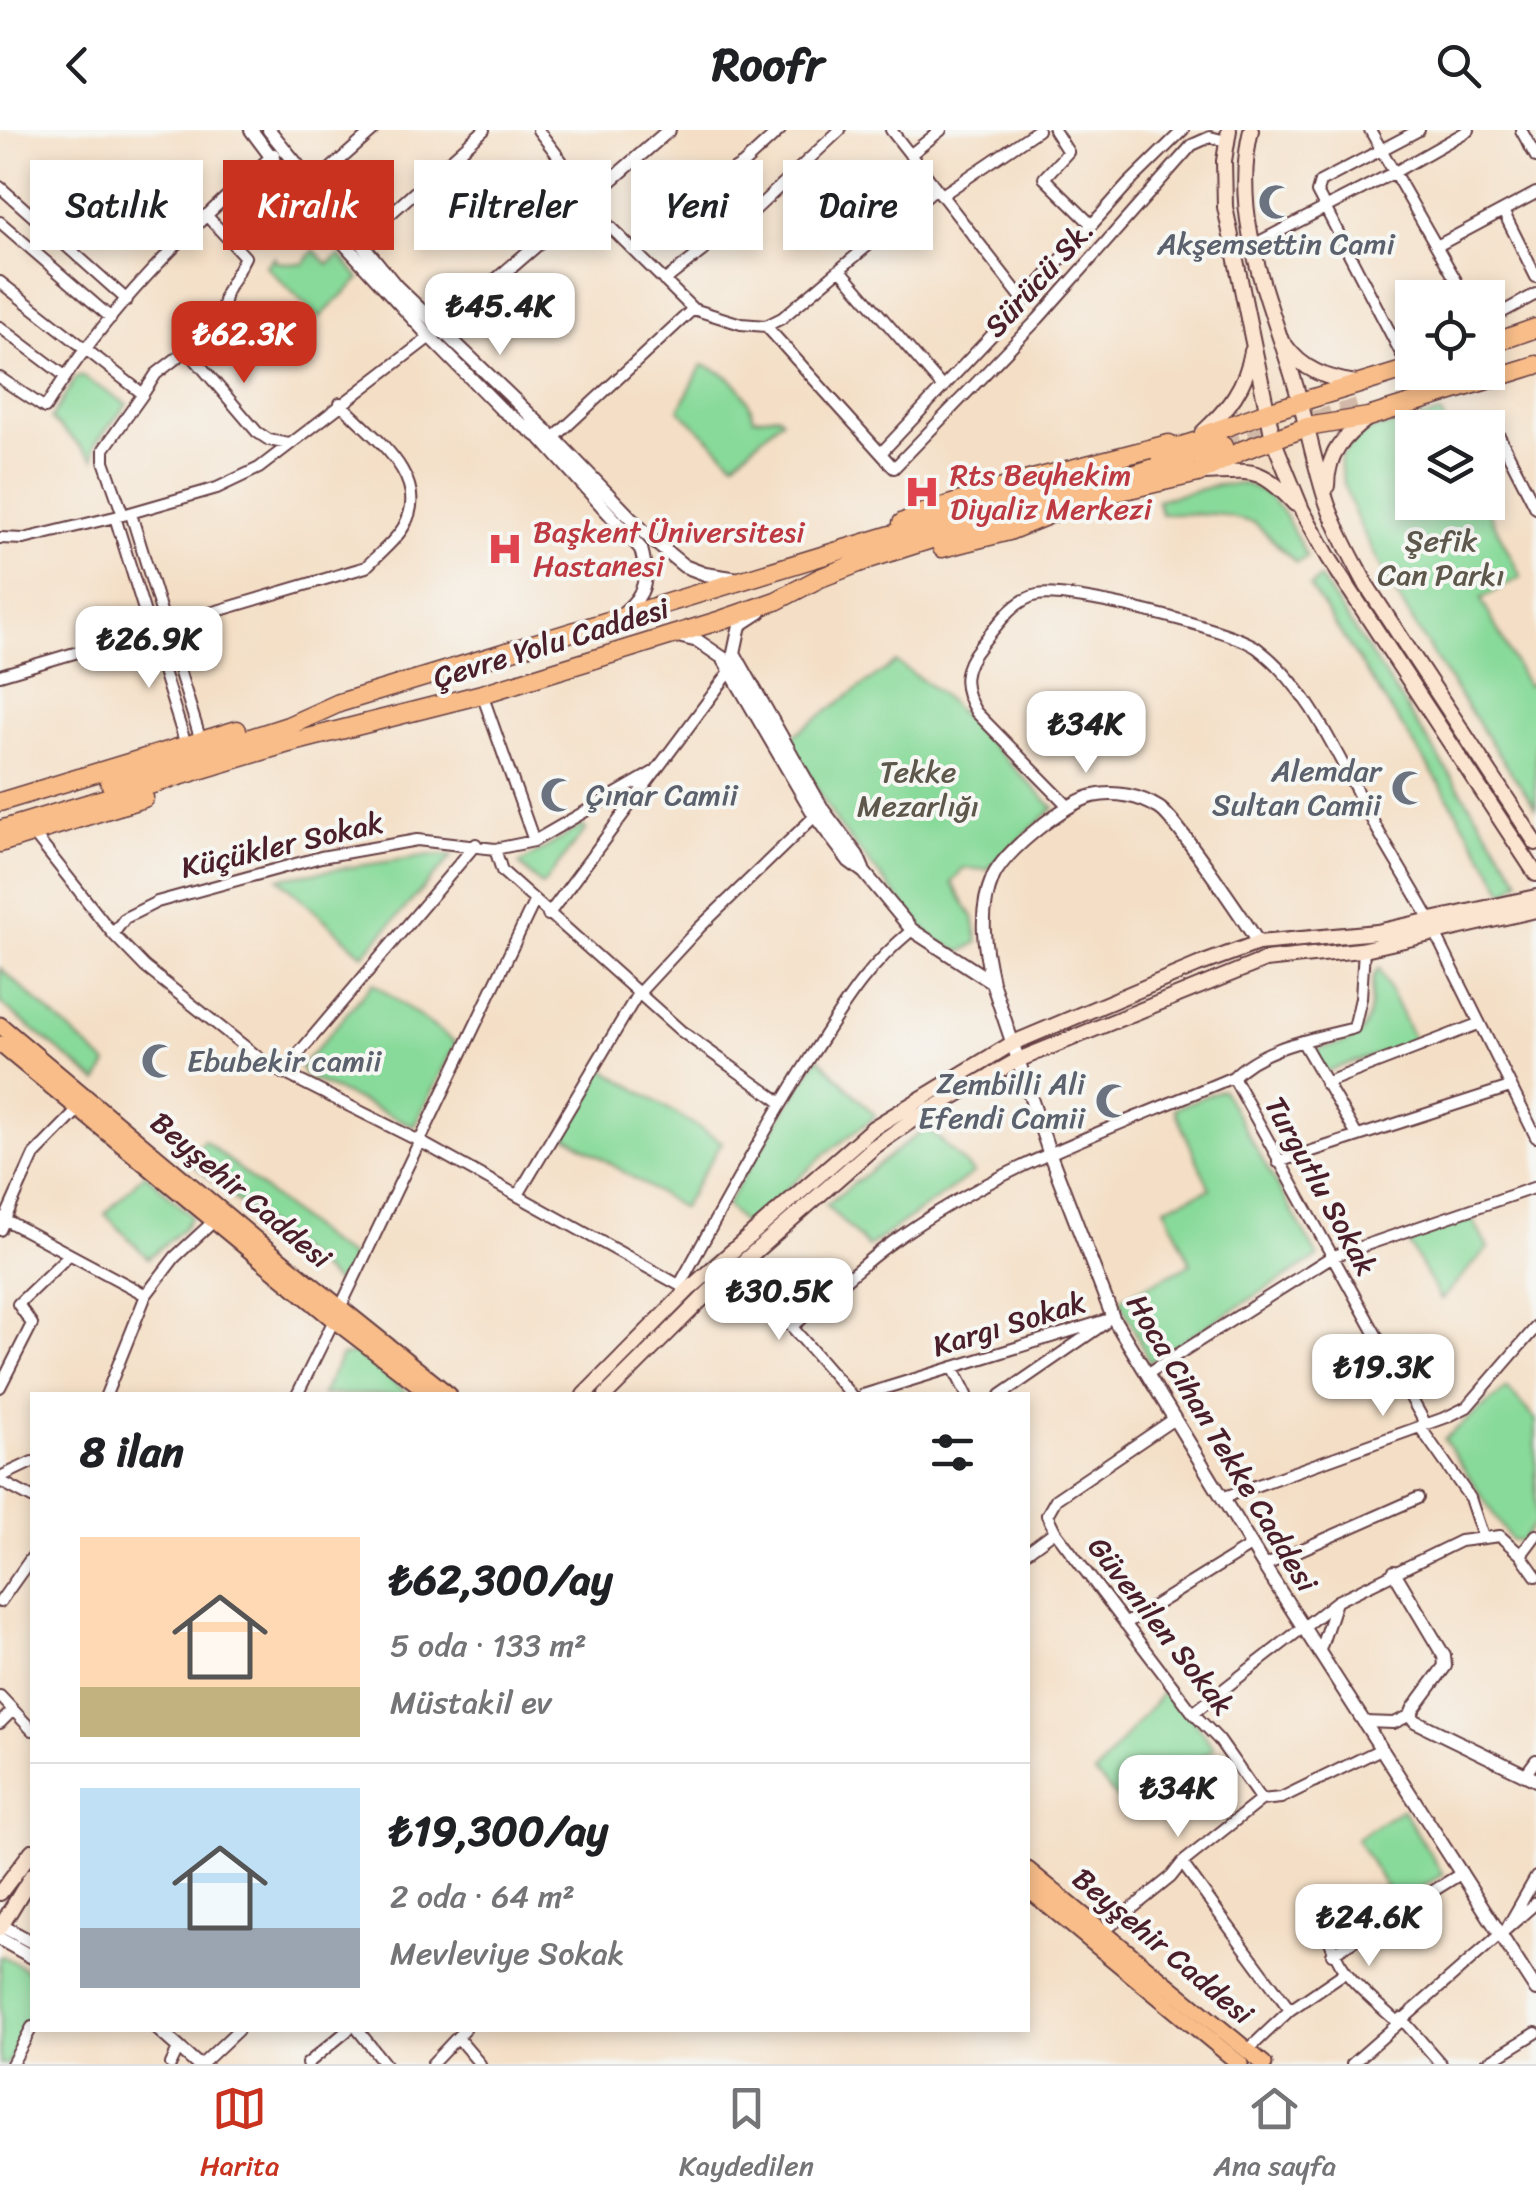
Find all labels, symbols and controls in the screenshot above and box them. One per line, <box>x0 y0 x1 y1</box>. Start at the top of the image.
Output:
text: Roofr <box>712 25 824 105</box>
icon: back <box>50 38 105 93</box>
icon: search <box>1431 38 1486 93</box>
chip: Satılık <box>30 160 203 250</box>
chip: Kiralık <box>223 160 394 250</box>
chip: Filtreler <box>414 160 611 250</box>
chip: Yeni <box>631 160 763 250</box>
chip: Daire <box>783 160 933 250</box>
mosque icon: Akşemsettin Cami <box>1257 183 1295 221</box>
street label: Sürücü Sk. <box>970 206 1108 350</box>
place label: Akşemsettin Cami <box>1156 217 1397 271</box>
pin: ₺45.4K <box>419 273 581 358</box>
text: ₺45.4K <box>447 277 553 334</box>
map controls <box>1395 280 1505 520</box>
button: locate <box>1395 280 1505 390</box>
pin: ₺62.3K <box>163 301 325 386</box>
text: ₺62.3K <box>194 305 295 362</box>
button: layers <box>1395 410 1505 520</box>
place label: Rts Beyhekim Diyaliz Merkezi <box>950 448 1153 536</box>
hospital icon: Rts Beyhekim Diyaliz Merkezi <box>903 473 941 511</box>
place label: Başkent Üniversitesi Hastanesi <box>533 505 806 593</box>
park label: Şefik Can Parkı <box>1378 514 1504 602</box>
hospital icon: Başkent Üniversitesi Hastanesi <box>486 530 524 568</box>
street label: Çevre Yolu Caddesi <box>426 581 677 705</box>
pin: ₺26.9K <box>68 606 230 691</box>
text: ₺26.9K <box>97 610 201 667</box>
pin: ₺34K <box>1027 691 1145 776</box>
text: ₺34K <box>1049 695 1123 752</box>
place label: Alemdar Sultan Camii <box>1212 744 1383 832</box>
park label: Tekke Mezarlığı <box>857 745 979 833</box>
place label: Çınar Camii <box>586 768 739 822</box>
mosque icon: Alemdar Sultan Camii <box>1390 769 1428 807</box>
mosque icon: Çınar Camii <box>539 776 577 814</box>
street label: Küçükler Sokak <box>175 795 389 895</box>
place label: Ebubekir camii <box>187 1034 382 1088</box>
mosque icon: Ebubekir camii <box>140 1042 178 1080</box>
place label: Zembilli Ali Efendi Camii <box>918 1057 1087 1145</box>
mosque icon: Zembilli Ali Efendi Camii <box>1094 1082 1132 1120</box>
street label: Turgutlu Sokak <box>1249 1086 1393 1286</box>
street label: Beyşehir Caddesi <box>138 1097 345 1283</box>
pin: ₺30.5K <box>698 1258 860 1343</box>
text: ₺30.5K <box>727 1262 831 1319</box>
street label: Kargı Sokak <box>926 1275 1092 1373</box>
street label: Hoca Cihan Tekke Caddesi <box>1111 1283 1333 1604</box>
pin: ₺19.3K <box>1302 1334 1464 1419</box>
text: ₺19.3K <box>1334 1338 1432 1395</box>
text: 8 ilan <box>80 1415 184 1489</box>
icon: filters <box>925 1425 980 1480</box>
street label: Güvenilen Sokak <box>1073 1524 1249 1728</box>
text: ₺62,300/ay <box>390 1543 612 1617</box>
icon: home <box>160 1577 280 1697</box>
text: 5 oda · 133 m² <box>390 1617 587 1674</box>
text: Müstakil ev <box>390 1674 552 1731</box>
pin: ₺34K <box>1119 1755 1237 1840</box>
text: ₺34K <box>1141 1759 1215 1816</box>
text: ₺19,300/ay <box>390 1794 608 1868</box>
icon: home <box>160 1828 280 1948</box>
street label: Beyşehir Caddesi <box>1060 1853 1267 2039</box>
text: 2 oda · 64 m² <box>390 1868 575 1925</box>
pin: ₺24.6K <box>1288 1884 1450 1969</box>
text: ₺24.6K <box>1317 1888 1421 1945</box>
text: Mevleviye Sokak <box>390 1925 625 1982</box>
tab: Harita <box>200 2081 279 2190</box>
tab: Kaydedilen <box>679 2081 814 2190</box>
tab: Ana sayfa <box>1214 2081 1336 2190</box>

